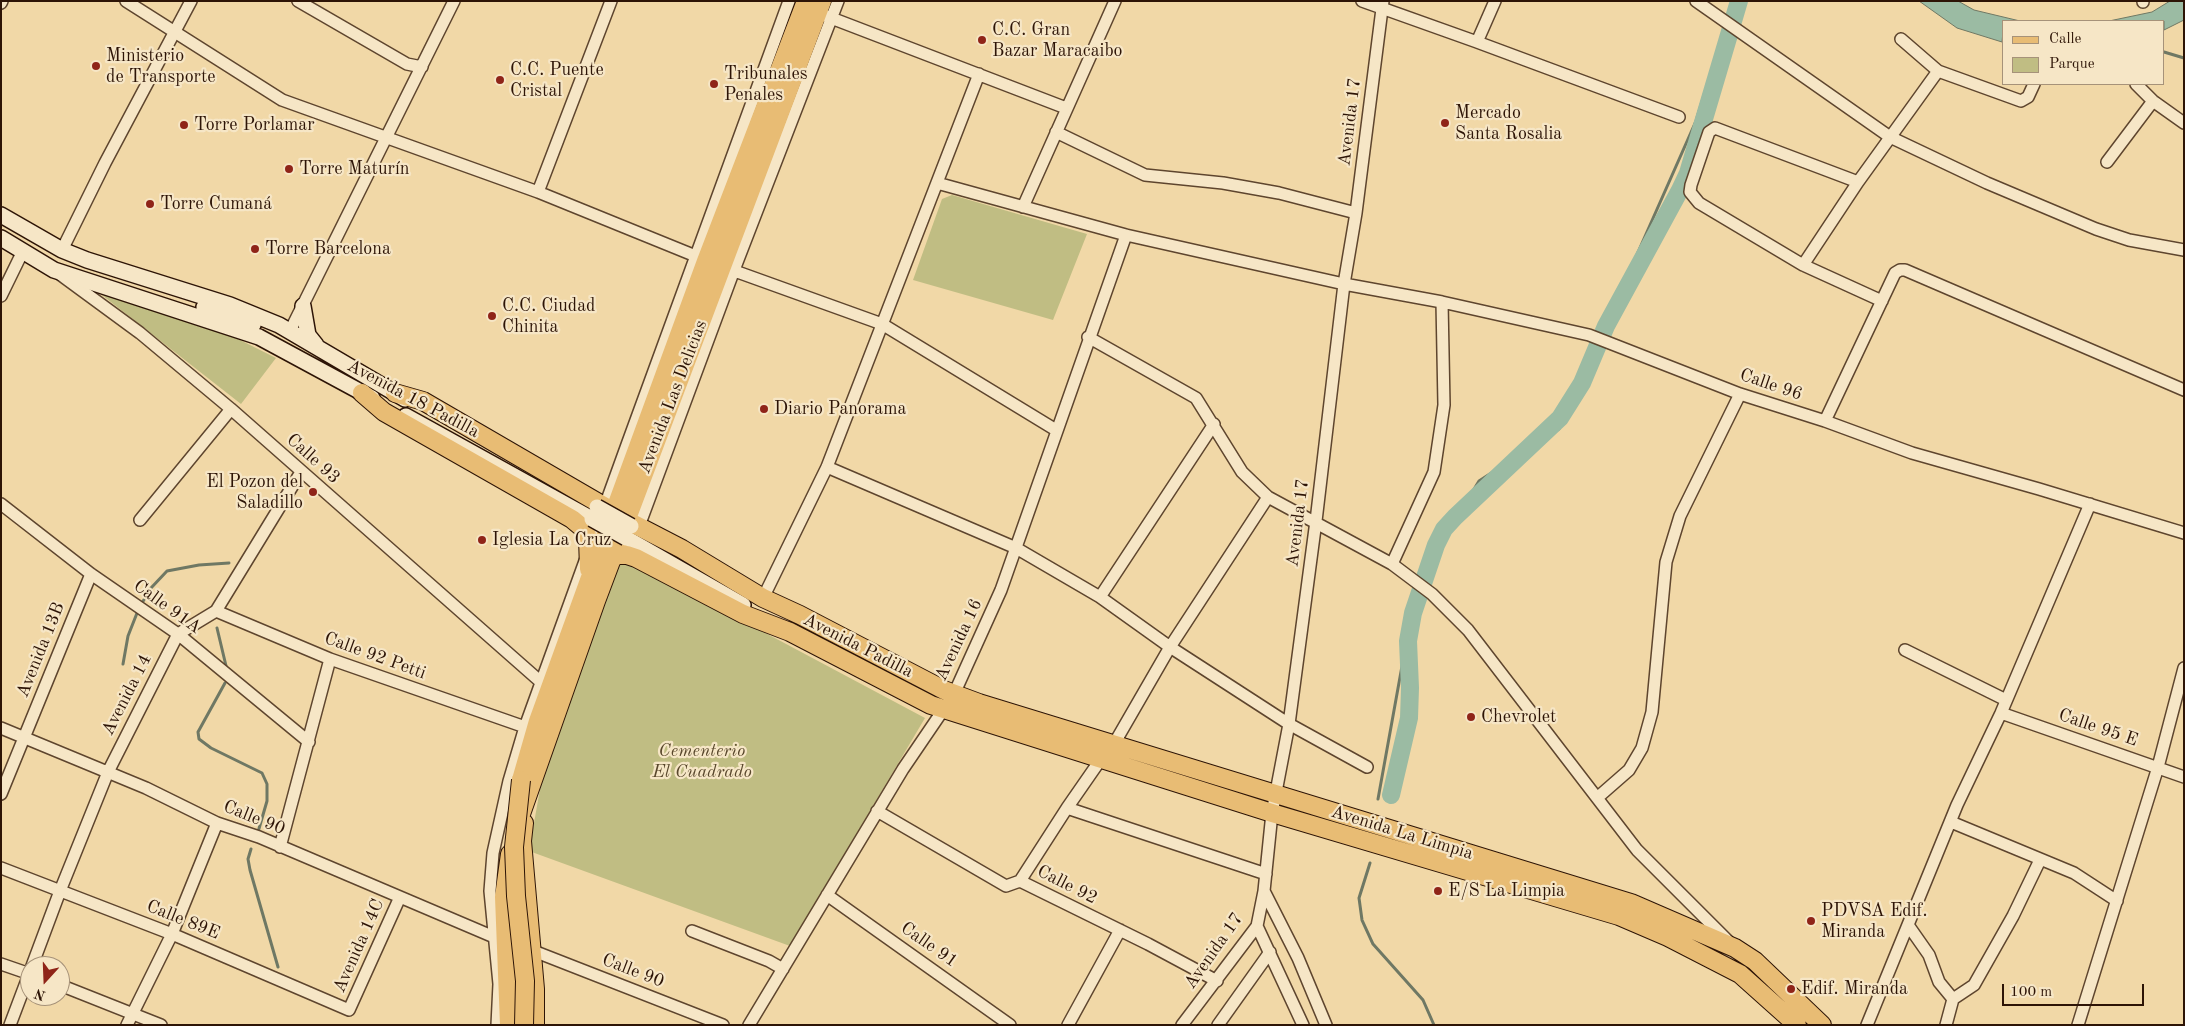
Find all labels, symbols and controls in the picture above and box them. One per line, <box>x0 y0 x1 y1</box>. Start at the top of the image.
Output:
place label: C.C. Gran Bazar Maracaibo <box>992 19 1123 62</box>
legend <box>2002 20 2165 85</box>
text: Calle <box>2049 32 2081 47</box>
marker: C.C. Gran Bazar Maracaibo <box>976 34 988 46</box>
place label: Ministerio de Transporte <box>106 45 216 88</box>
text: Parque <box>2049 57 2095 72</box>
place label: C.C. Puente Cristal <box>510 59 604 102</box>
marker: Ministerio de Transporte <box>90 60 102 72</box>
place label: Tribunales Penales <box>724 63 807 106</box>
marker: C.C. Puente Cristal <box>494 74 506 86</box>
street label: Avenida 17 <box>1334 77 1366 167</box>
marker: Tribunales Penales <box>708 78 720 90</box>
place label: Mercado Santa Rosalia <box>1455 102 1562 144</box>
place label: Torre Porlamar <box>194 114 315 136</box>
marker: Mercado Santa Rosalia <box>1439 117 1451 129</box>
marker: Torre Porlamar <box>178 119 190 131</box>
place label: Torre Maturín <box>299 158 409 180</box>
marker: Torre Maturín <box>283 163 295 175</box>
place label: Torre Cumaná <box>160 193 272 215</box>
marker: Torre Cumaná <box>144 198 156 210</box>
place label: Torre Barcelona <box>265 238 391 260</box>
marker: Torre Barcelona <box>249 243 261 255</box>
place label: C.C. Ciudad Chinita <box>502 295 595 338</box>
marker: C.C. Ciudad Chinita <box>486 310 498 322</box>
street label: Avenida Las Delicias <box>634 317 712 477</box>
street label: Avenida 18 Padilla <box>343 355 483 443</box>
street label: Calle 96 <box>1737 364 1805 406</box>
place label: Diario Panorama <box>774 398 906 420</box>
marker: Diario Panorama <box>758 403 770 415</box>
street label: Calle 93 <box>282 429 344 489</box>
place label: El Pozon del Saladillo <box>206 471 303 514</box>
street label: Avenida 17 <box>1282 478 1314 568</box>
marker: El Pozon del Saladillo <box>307 486 319 498</box>
place label: Iglesia La Cruz <box>492 529 612 551</box>
marker: Iglesia La Cruz <box>476 534 488 546</box>
street label: Calle 91A <box>129 575 205 639</box>
street label: Avenida 16 <box>931 595 987 685</box>
street label: Avenida 13B <box>12 599 70 701</box>
street label: Avenida Padilla <box>799 609 917 683</box>
street label: Calle 92 Petti <box>321 628 429 684</box>
street label: Avenida 14 <box>97 651 157 739</box>
street label: Calle 95 E <box>2056 704 2140 752</box>
place label: Chevrolet <box>1481 706 1556 728</box>
marker: Chevrolet <box>1465 711 1477 723</box>
park label: Cementerio El Cuadrado <box>652 740 752 782</box>
street label: Calle 90 <box>220 796 288 840</box>
street label: Avenida La Limpia <box>1328 801 1476 865</box>
street label: Calle 92 <box>1033 861 1101 909</box>
place label: E/S La Limpia <box>1448 880 1565 902</box>
marker: E/S La Limpia <box>1432 885 1444 897</box>
street label: Calle 89E <box>143 896 223 944</box>
street label: Avenida 14C <box>329 896 389 996</box>
place label: PDVSA Edif. Miranda <box>1821 900 1928 942</box>
street label: Avenida 17 <box>1180 909 1248 993</box>
marker: PDVSA Edif. Miranda <box>1805 915 1817 927</box>
street label: Calle 91 <box>896 918 962 972</box>
street label: Calle 90 <box>599 949 667 993</box>
north arrow <box>20 956 70 1006</box>
scale bar <box>2005 974 2148 1006</box>
place label: Edif. Miranda <box>1801 978 1908 1000</box>
marker: Edif. Miranda <box>1785 983 1797 995</box>
text: 100 m <box>2010 985 2052 1000</box>
text: N <box>33 986 48 1003</box>

